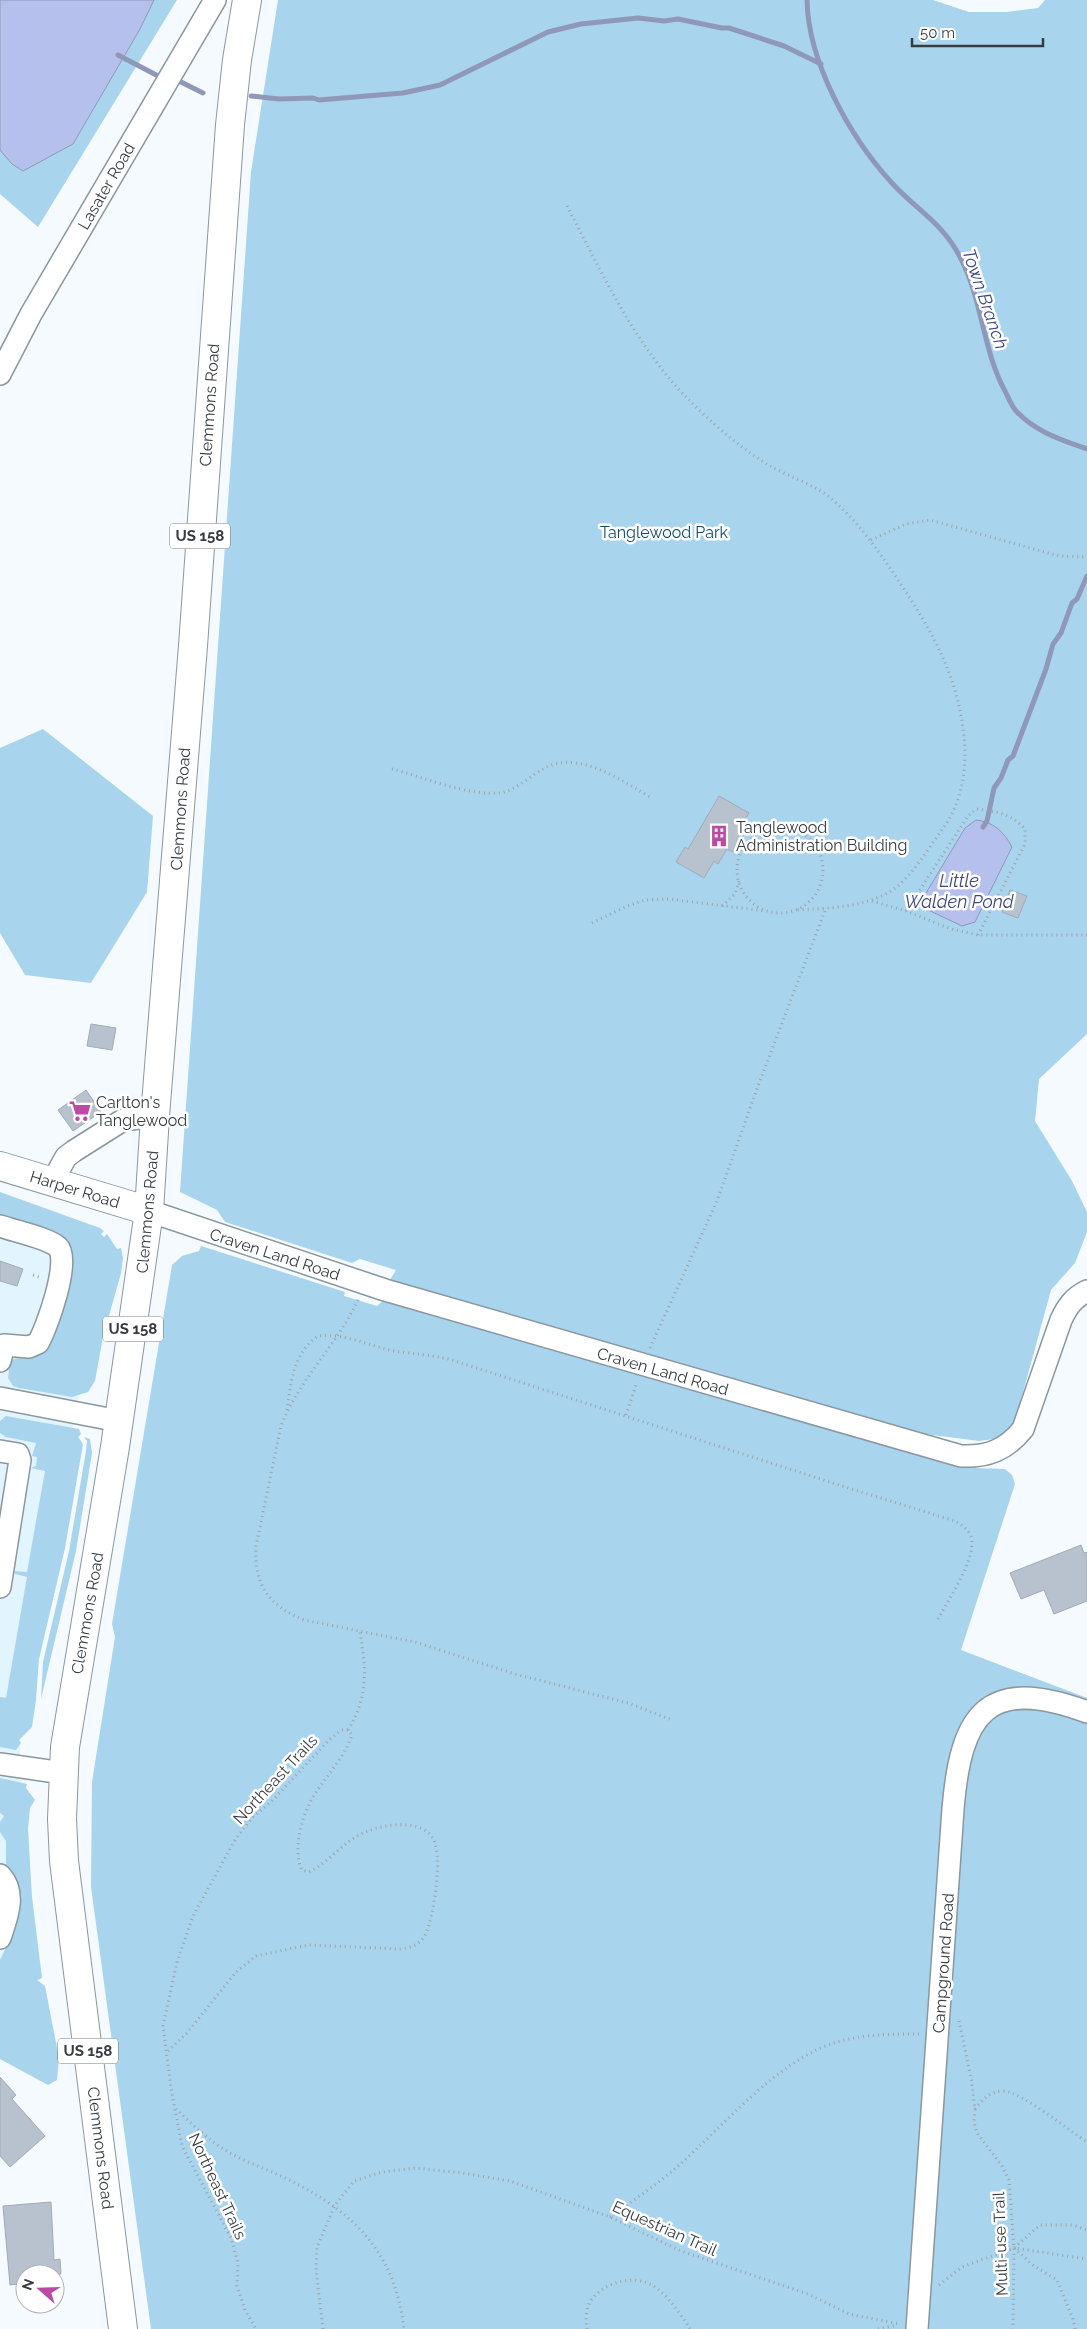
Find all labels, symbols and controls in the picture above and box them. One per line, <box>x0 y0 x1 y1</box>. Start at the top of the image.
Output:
scale bar <box>912 15 1043 47</box>
text: 50 m <box>920 24 955 42</box>
street label: Lasater Road <box>74 140 139 233</box>
water label: Town Branch <box>959 246 1012 352</box>
street label: Clemmons Road <box>196 343 223 467</box>
park label: Tanglewood Park <box>600 523 729 542</box>
road number: US 158 <box>170 524 230 548</box>
street label: Clemmons Road <box>167 747 194 871</box>
place label: Tanglewood Administration Building <box>736 818 907 855</box>
building icon: Tanglewood Administration Building <box>706 823 732 849</box>
water label: Little Walden Pond <box>904 870 1015 912</box>
place label: Carlton's Tanglewood <box>96 1093 187 1130</box>
supermarket icon: Carlton's Tanglewood <box>67 1098 93 1124</box>
street label: Clemmons Road <box>133 1150 162 1274</box>
street label: Harper Road <box>28 1167 122 1212</box>
street label: Craven Land Road <box>207 1224 342 1285</box>
road number: US 158 <box>103 1316 163 1342</box>
street label: Craven Land Road <box>595 1344 731 1399</box>
street label: Clemmons Road <box>67 1551 108 1675</box>
street label: Northeast Trails <box>229 1731 322 1828</box>
street label: Campground Road <box>929 1892 958 2034</box>
road number: US 158 <box>58 2038 118 2064</box>
street label: Clemmons Road <box>84 2086 117 2210</box>
street label: Northeast Trails <box>185 2130 251 2243</box>
street label: Multi-use Trail <box>989 2191 1012 2296</box>
street label: Equestrian Trail <box>609 2197 721 2260</box>
north arrow <box>15 2264 65 2314</box>
text: N <box>18 2277 37 2292</box>

